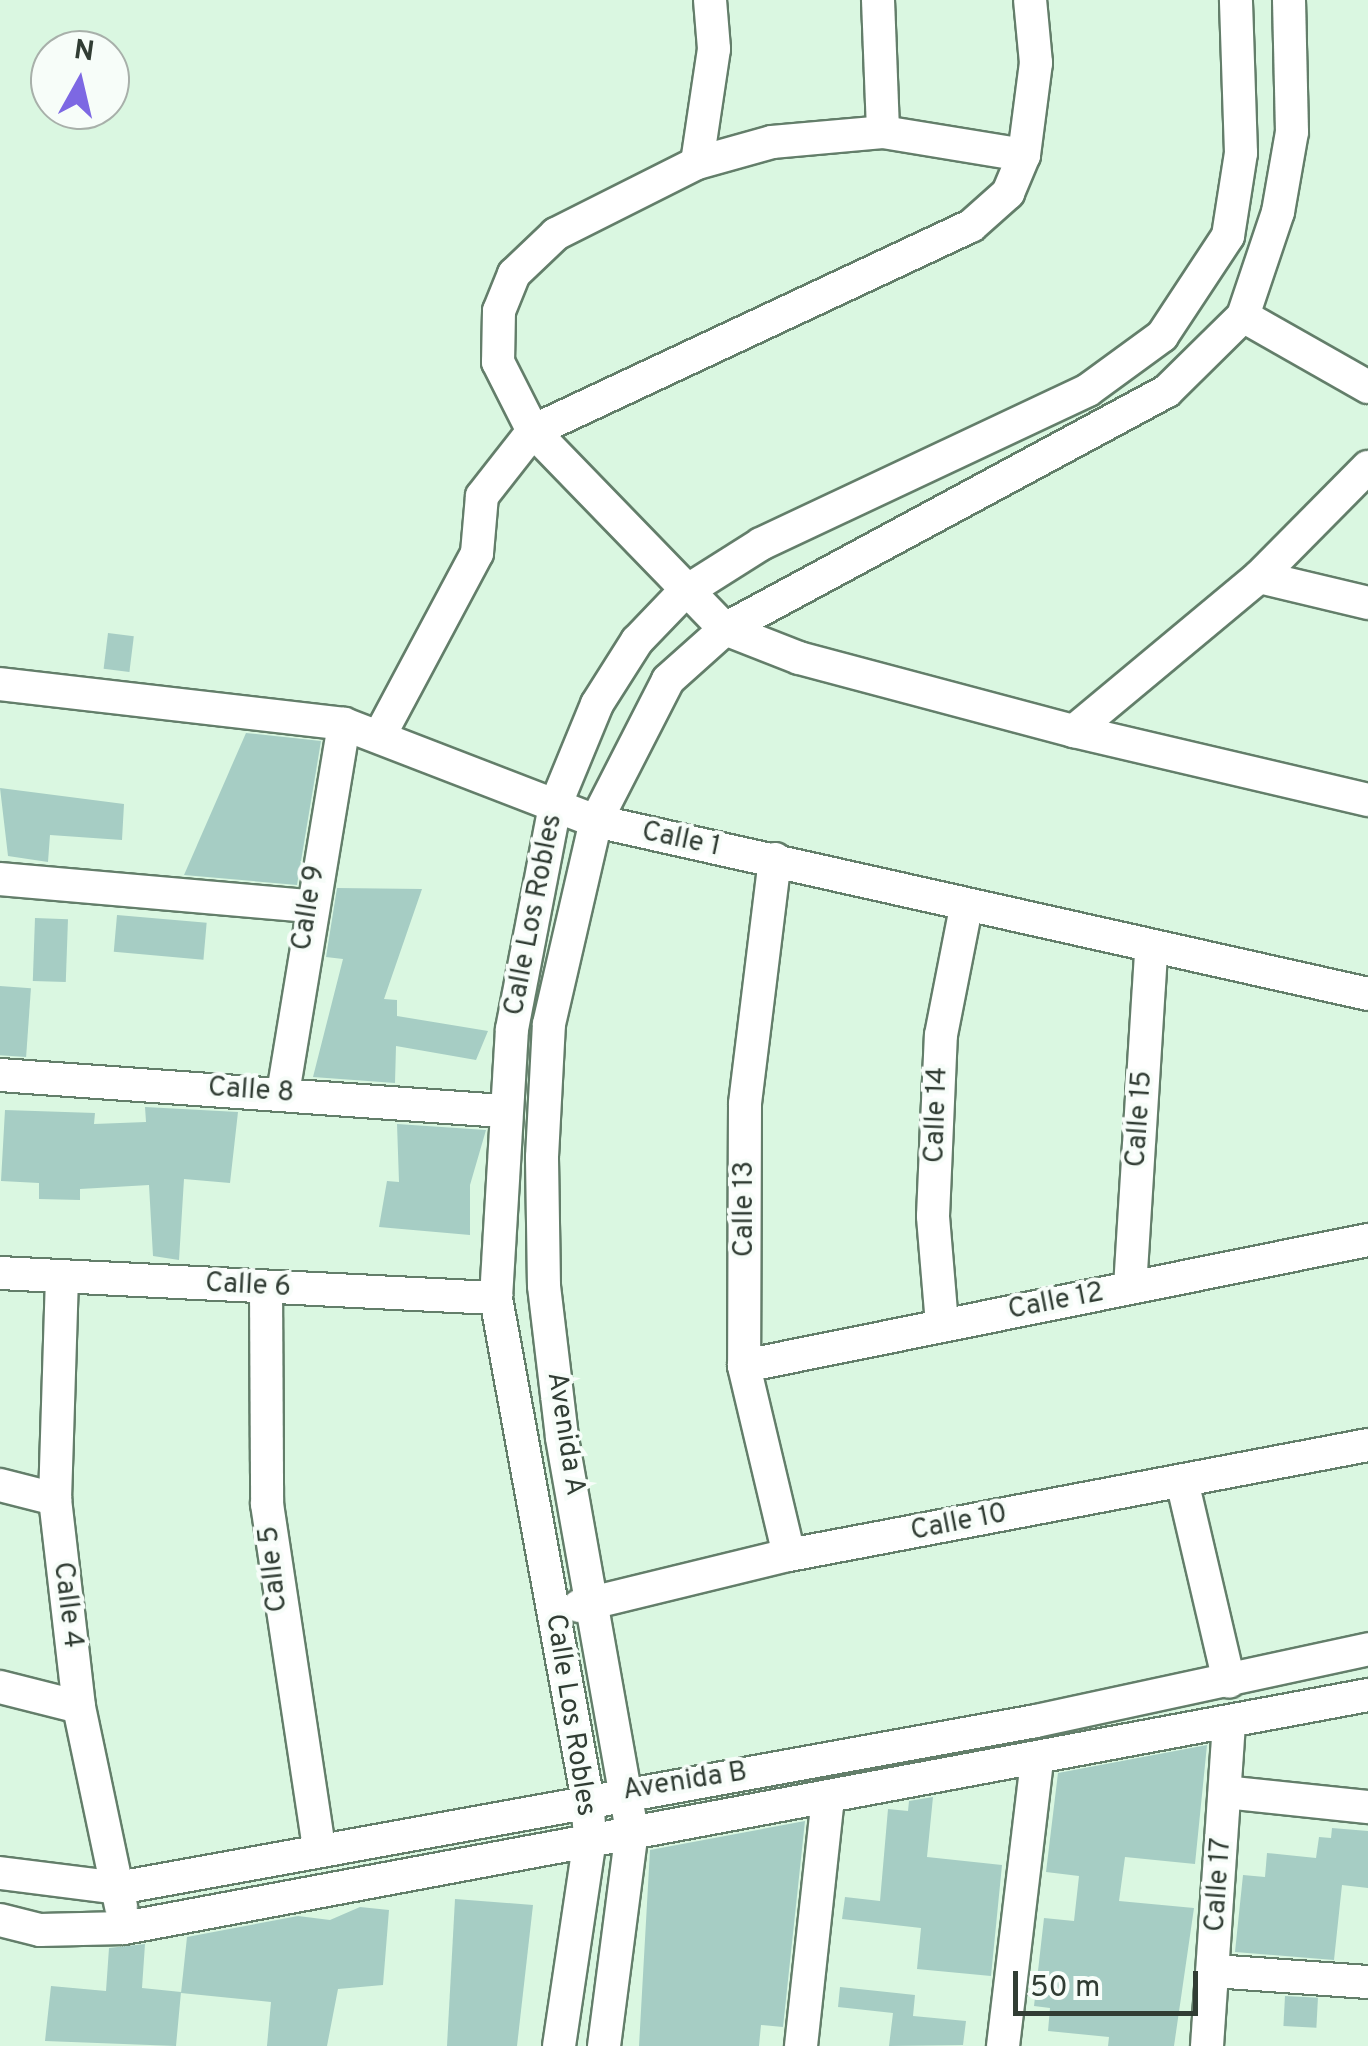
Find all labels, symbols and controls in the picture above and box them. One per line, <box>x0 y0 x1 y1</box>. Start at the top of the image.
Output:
north arrow <box>30 30 130 130</box>
text: N <box>71 33 96 71</box>
street label: Calle Los Robles <box>498 811 570 1019</box>
street label: Calle 1 <box>639 815 723 865</box>
street label: Calle 9 <box>286 863 332 953</box>
street label: Calle 14 <box>919 1066 955 1164</box>
street label: Calle 15 <box>1120 1069 1160 1169</box>
street label: Calle 8 <box>207 1071 295 1111</box>
street label: Calle 13 <box>728 1161 762 1257</box>
street label: Calle 6 <box>204 1267 292 1305</box>
street label: Calle 12 <box>1005 1276 1107 1328</box>
street label: Avenida A <box>539 1369 591 1499</box>
street label: Calle 10 <box>908 1497 1010 1549</box>
street label: Calle 5 <box>253 1524 295 1614</box>
street label: Calle 4 <box>45 1560 89 1650</box>
street label: Calle Los Robles <box>537 1611 603 1819</box>
street label: Avenida B <box>620 1756 750 1808</box>
street label: Calle 17 <box>1199 1837 1239 1933</box>
scale bar <box>1018 1951 1203 2013</box>
text: 50 m <box>1030 1970 1100 2007</box>

